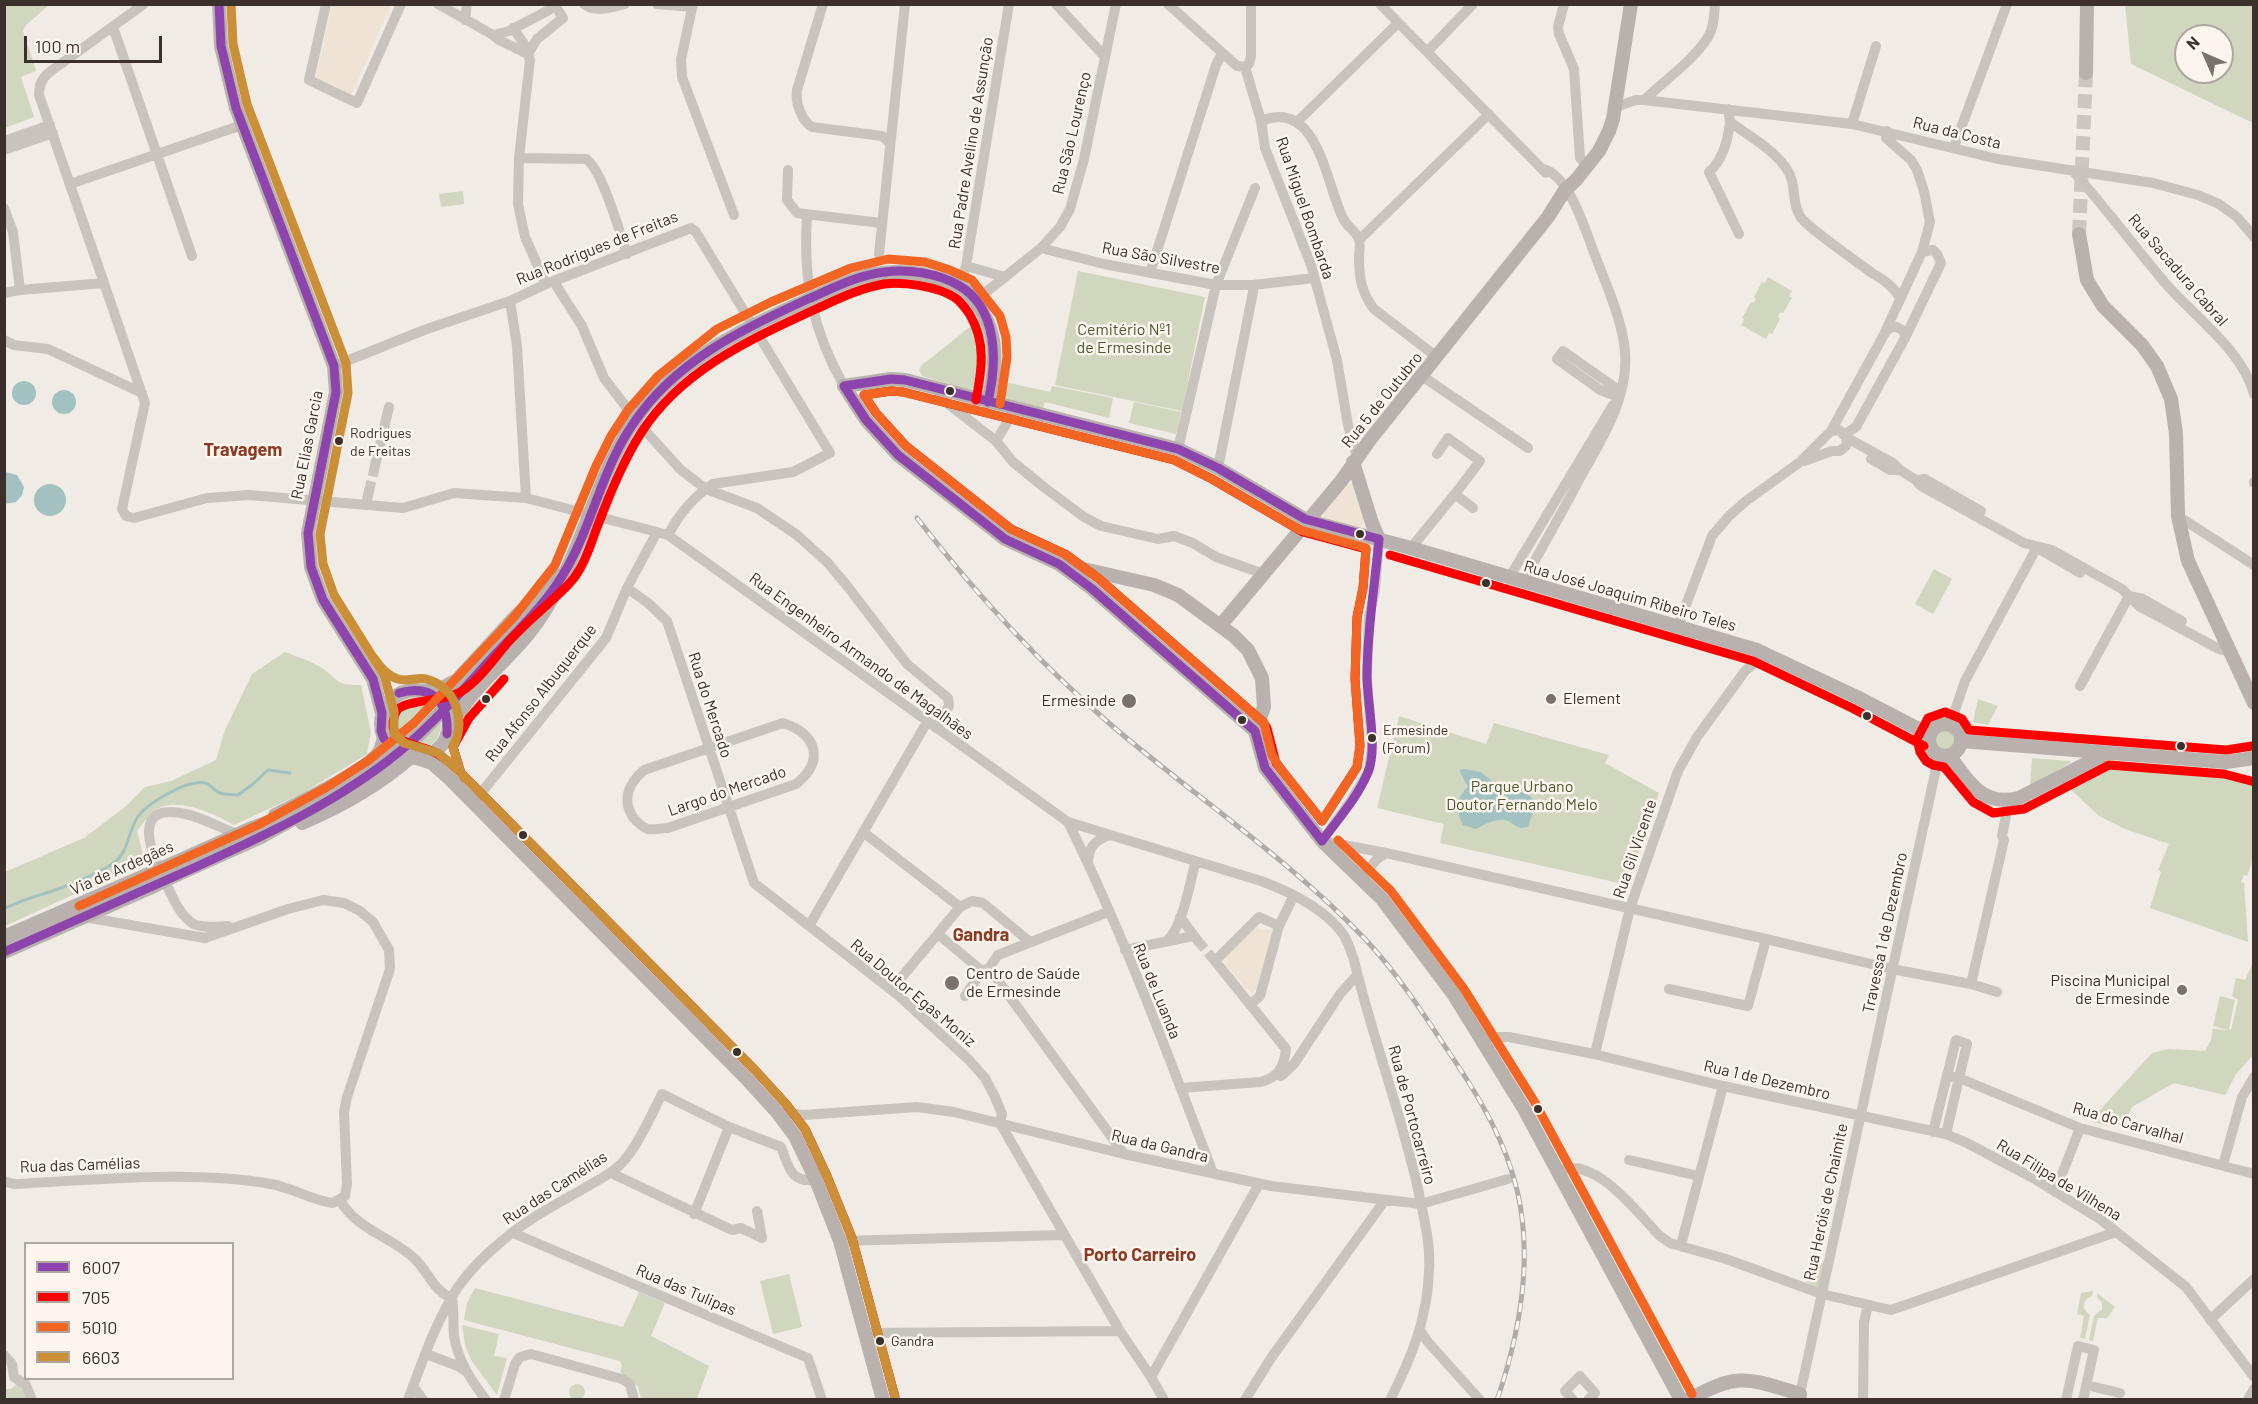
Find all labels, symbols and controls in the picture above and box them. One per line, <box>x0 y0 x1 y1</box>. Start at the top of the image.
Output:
scale bar <box>27 24 165 62</box>
north arrow <box>2174 24 2234 84</box>
text: N <box>2182 32 2203 53</box>
text: 100 m <box>35 35 80 57</box>
street label: Rua Padre Avelino de Assunção <box>945 36 997 250</box>
street label: Rua São Lourenço <box>1049 70 1095 196</box>
street label: Rua da Costa <box>1911 113 2003 153</box>
street label: Rua Miguel Bombarda <box>1272 134 1338 282</box>
street label: Rua Rodrigues de Freitas <box>513 207 681 289</box>
street label: Rua Sacadura Cabral <box>2124 210 2232 330</box>
street label: Rua São Silvestre <box>1100 238 1222 278</box>
park label: Cemitério Nº1 de Ermesinde <box>1076 320 1172 358</box>
street label: Rua 5 de Outubro <box>1337 348 1427 452</box>
unlabelled marker <box>944 385 956 397</box>
street label: Rua Elias Garcia <box>287 389 327 501</box>
place label: Rodrigues de Freitas <box>350 425 412 458</box>
marker: Rodrigues de Freitas <box>333 435 345 447</box>
district label: Travagem <box>204 439 282 461</box>
unlabelled marker <box>1354 528 1366 540</box>
street label: Rua José Joaquim Ribeiro Teles <box>1522 556 1738 636</box>
street label: Rua Engenheiro Armando de Magalhães <box>745 568 977 744</box>
unlabelled marker <box>1480 577 1492 589</box>
street label: Rua Afonso Albuquerque <box>481 620 601 766</box>
street label: Rua do Mercado <box>684 650 736 760</box>
place label: Element <box>1563 689 1621 709</box>
place label: Ermesinde <box>1041 691 1116 711</box>
marker: Ermesinde <box>1120 692 1138 710</box>
marker: Element <box>1544 692 1558 706</box>
unlabelled marker <box>480 693 492 705</box>
unlabelled marker <box>1861 710 1873 722</box>
unlabelled marker <box>1236 714 1248 726</box>
place label: Ermesinde (Forum) <box>1383 722 1448 754</box>
marker: Ermesinde (Forum) <box>1366 732 1378 744</box>
unlabelled marker <box>2175 740 2187 752</box>
street label: Largo do Mercado <box>665 762 789 820</box>
park label: Parque Urbano Doutor Fernando Melo <box>1446 777 1598 815</box>
street label: Rua Gil Vicente <box>1609 797 1661 901</box>
unlabelled marker <box>517 829 529 841</box>
street label: Via de Ardegães <box>68 837 176 899</box>
street label: Travessa 1 de Dezembro <box>1859 851 1911 1015</box>
district label: Gandra <box>953 924 1009 946</box>
street label: Rua Doutor Egas Moniz <box>846 935 980 1051</box>
street label: Rua de Luanda <box>1129 940 1185 1042</box>
place label: Centro de Saúde de Ermesinde <box>966 964 1080 1002</box>
place label: Piscina Municipal de Ermesinde <box>2051 971 2170 1009</box>
marker: Centro de Saúde de Ermesinde <box>943 974 961 992</box>
marker: Piscina Municipal de Ermesinde <box>2175 983 2189 997</box>
street label: Rua de Portocarreiro <box>1384 1043 1440 1187</box>
unlabelled marker <box>731 1046 743 1058</box>
street label: Rua 1 de Dezembro <box>1702 1056 1832 1104</box>
street label: Rua do Carvalhal <box>2070 1098 2186 1148</box>
unlabelled marker <box>1532 1103 1544 1115</box>
street label: Rua Heróis de Chaimite <box>1800 1122 1852 1282</box>
street label: Rua da Gandra <box>1110 1126 1210 1166</box>
street label: Rua Filipa de Vilhena <box>1993 1135 2125 1225</box>
street label: Rua das Camélias <box>499 1147 611 1229</box>
street label: Rua das Camélias <box>19 1153 141 1177</box>
legend <box>24 1242 234 1380</box>
district label: Porto Carreiro <box>1084 1244 1196 1266</box>
text: 6007 <box>82 1256 120 1278</box>
street label: Rua das Tulipas <box>633 1260 739 1320</box>
text: 705 <box>82 1286 110 1308</box>
text: 5010 <box>82 1316 117 1338</box>
place label: Gandra <box>891 1333 934 1349</box>
marker: Gandra <box>874 1335 886 1347</box>
text: 6603 <box>82 1346 120 1368</box>

